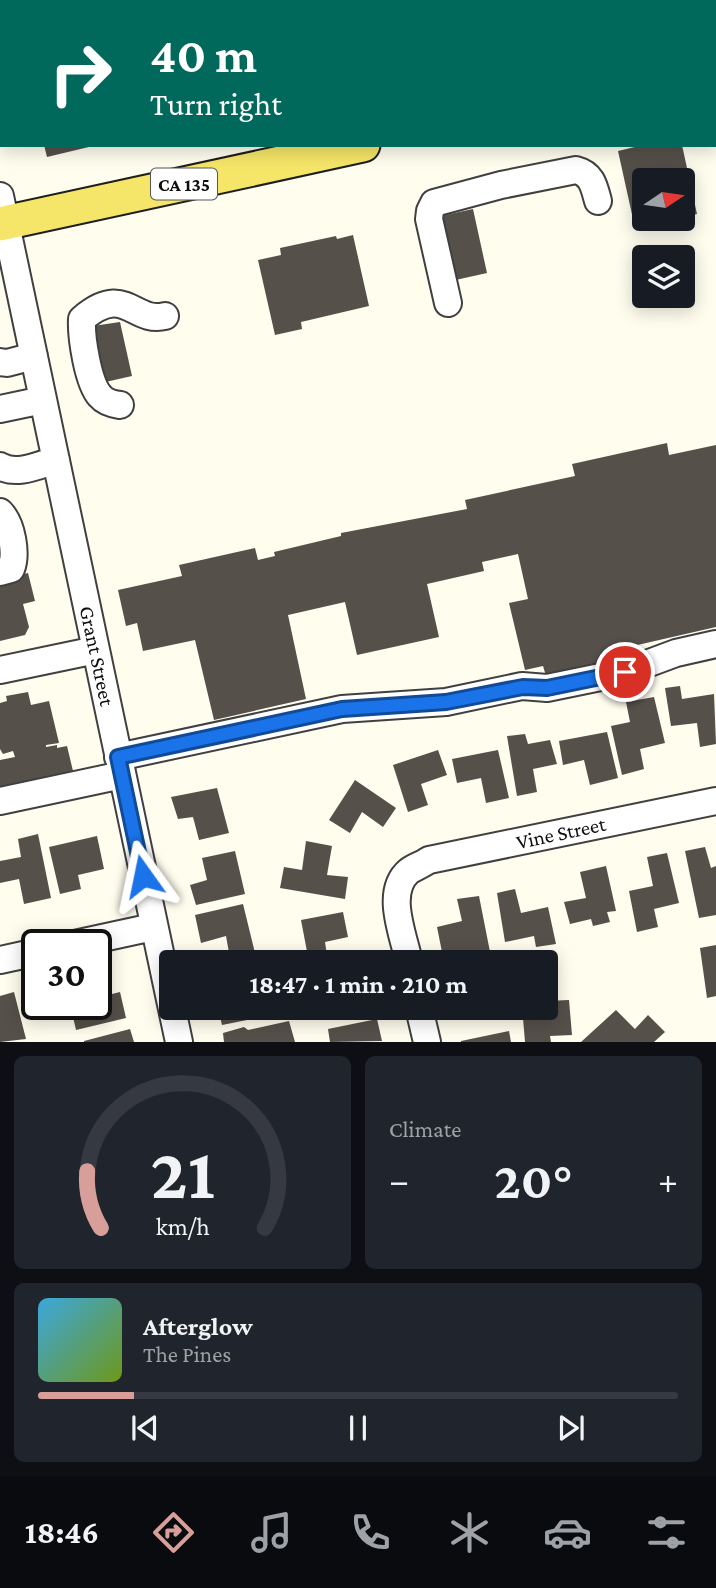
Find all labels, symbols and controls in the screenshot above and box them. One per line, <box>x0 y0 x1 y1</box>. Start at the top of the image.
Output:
icon: right <box>35 28 126 119</box>
text: 40 m <box>150 28 257 83</box>
text: Turn right <box>150 86 282 122</box>
road number: CA 135 <box>151 168 217 200</box>
north arrow <box>632 168 695 231</box>
map controls <box>632 168 695 308</box>
button: layers <box>632 245 695 308</box>
street label: Grant Street <box>75 604 119 709</box>
pin <box>595 642 655 702</box>
icon: arrive <box>606 653 644 691</box>
street label: Vine Street <box>514 812 609 854</box>
position arrow <box>106 839 180 913</box>
speed limit sign: 30 <box>21 929 112 1020</box>
text: 18:47 · 1 min · 210 m <box>249 970 468 999</box>
text: Climate <box>389 1116 461 1142</box>
text: 21 <box>150 1134 215 1215</box>
text: 20° <box>494 1151 573 1209</box>
text: − <box>389 1159 409 1201</box>
text: + <box>658 1159 678 1201</box>
text: km/h <box>156 1213 209 1240</box>
text: Afterglow <box>143 1312 253 1341</box>
text: The Pines <box>143 1341 231 1367</box>
icon: previous <box>126 1409 164 1447</box>
icon: pause <box>339 1409 377 1447</box>
icon: next <box>552 1409 590 1447</box>
icon: directions <box>149 1508 198 1557</box>
icon: music <box>247 1508 296 1557</box>
icon: phone <box>346 1508 395 1557</box>
icon: climate <box>445 1508 494 1557</box>
icon: car <box>543 1508 592 1557</box>
icon: filters <box>642 1508 691 1557</box>
text: 18:46 <box>25 1514 99 1550</box>

